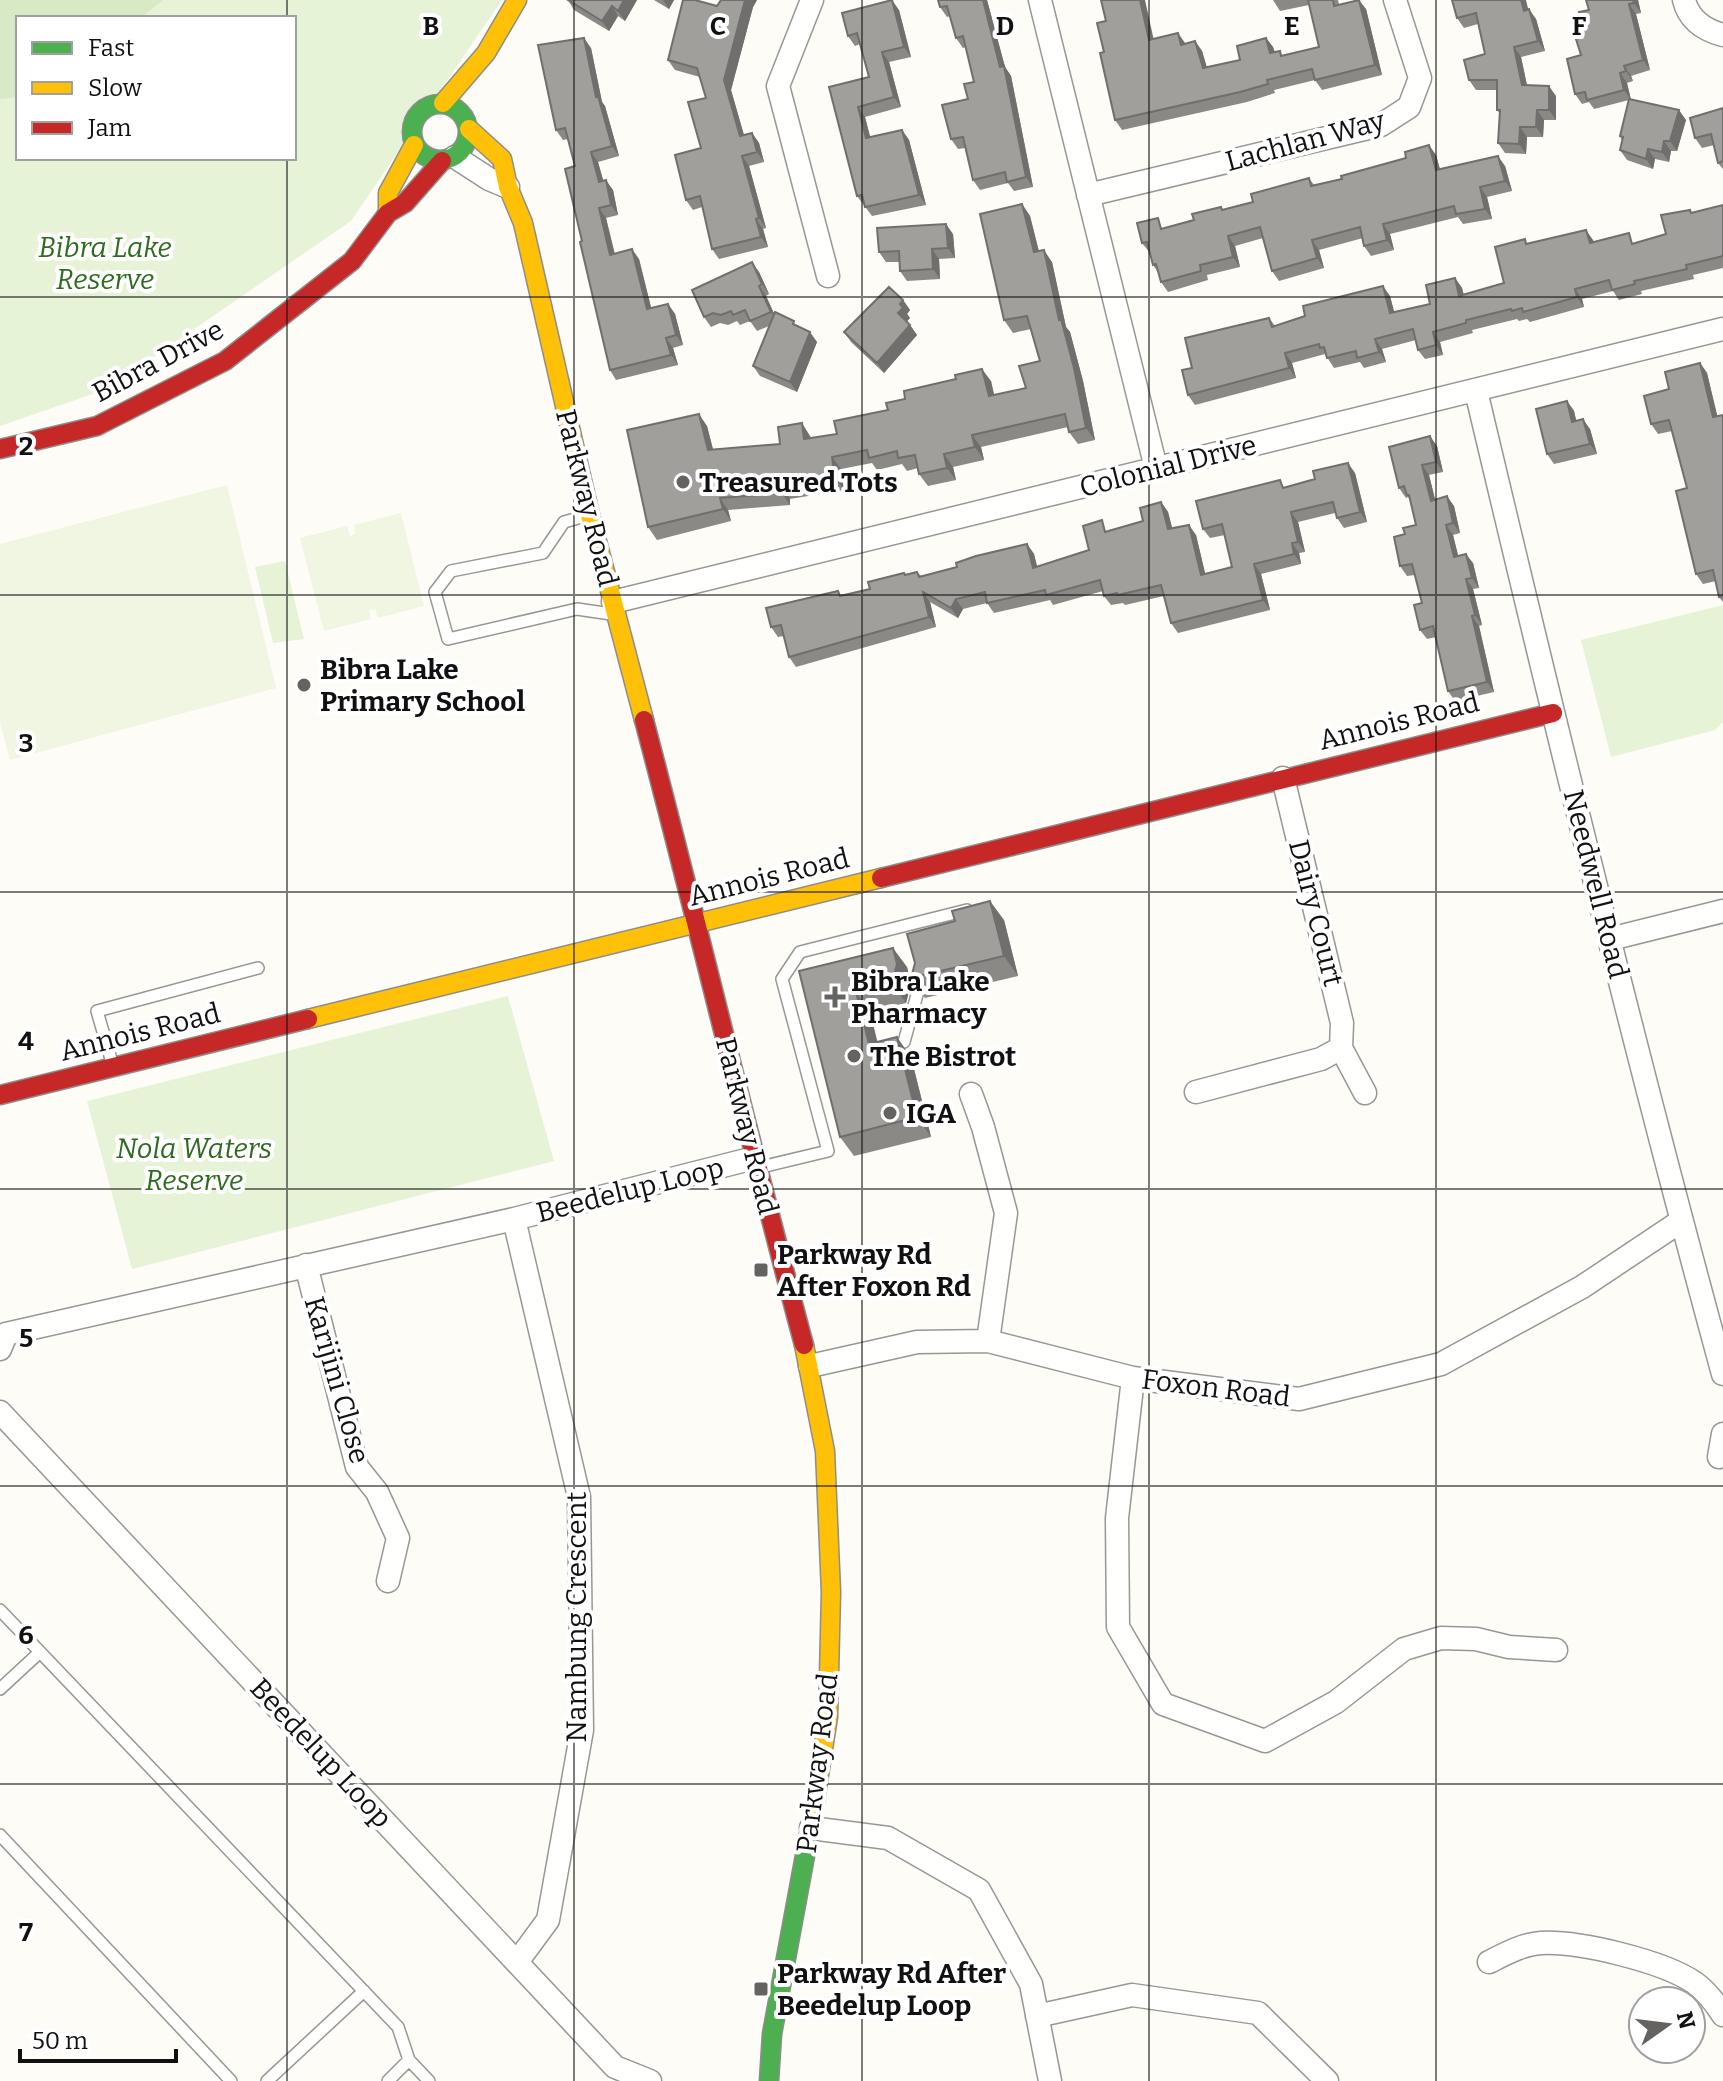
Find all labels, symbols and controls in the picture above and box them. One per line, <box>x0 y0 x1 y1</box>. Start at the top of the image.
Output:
text: B <box>423 11 439 42</box>
text: C <box>710 11 726 42</box>
text: D <box>996 11 1014 42</box>
text: E <box>1284 11 1300 42</box>
text: F <box>1572 11 1587 42</box>
legend <box>16 16 296 160</box>
text: Fast <box>88 34 134 62</box>
text: Slow <box>88 74 143 102</box>
street label: Lachlan Way <box>1222 104 1388 178</box>
text: Jam <box>87 114 132 142</box>
park label: Bibra Lake Reserve <box>38 231 172 296</box>
street label: Bibra Drive <box>87 313 229 409</box>
street label: Parkway Road <box>549 406 625 590</box>
street label: Colonial Drive <box>1076 428 1260 504</box>
text: 2 <box>19 431 33 462</box>
place label: Treasured Tots <box>699 466 898 499</box>
marker: Treasured Tots <box>674 473 692 491</box>
place label: Bibra Lake Primary School <box>320 653 525 718</box>
marker: Bibra Lake Primary School <box>295 676 313 694</box>
street label: Annois Road <box>1315 685 1483 757</box>
text: 3 <box>19 728 33 759</box>
street label: Needwell Road <box>1557 786 1635 982</box>
street label: Dairy Court <box>1282 836 1350 990</box>
street label: Annois Road <box>685 841 853 913</box>
place label: Bibra Lake Pharmacy <box>851 965 990 1030</box>
marker: Bibra Lake Pharmacy <box>826 988 844 1006</box>
street label: Annois Road <box>56 996 224 1068</box>
text: 4 <box>18 1026 34 1057</box>
street label: Parkway Road <box>709 1034 785 1218</box>
place label: The Bistrot <box>870 1040 1016 1073</box>
marker: The Bistrot <box>845 1047 863 1065</box>
place label: IGA <box>906 1097 956 1130</box>
marker: IGA <box>881 1104 899 1122</box>
park label: Nola Waters Reserve <box>116 1132 272 1197</box>
street label: Beedelup Loop <box>533 1151 727 1229</box>
place label: Parkway Rd After Foxon Rd <box>777 1238 971 1303</box>
marker: Parkway Rd After Foxon Rd <box>752 1261 770 1279</box>
street label: Karijini Close <box>297 1293 377 1467</box>
text: 5 <box>19 1323 33 1354</box>
street label: Foxon Road <box>1140 1363 1292 1413</box>
street label: Nambung Crescent <box>560 1492 593 1742</box>
text: 6 <box>18 1620 34 1651</box>
street label: Parkway Road <box>790 1671 844 1855</box>
street label: Beedelup Loop <box>243 1672 399 1834</box>
text: 7 <box>19 1917 33 1948</box>
place label: Parkway Rd After Beedelup Loop <box>777 1957 1006 2022</box>
marker: Parkway Rd After Beedelup Loop <box>752 1980 770 1998</box>
north arrow <box>1627 1985 1707 2065</box>
text: N <box>1671 2009 1701 2032</box>
scale bar <box>20 2013 176 2063</box>
text: 50 m <box>32 2027 88 2055</box>

